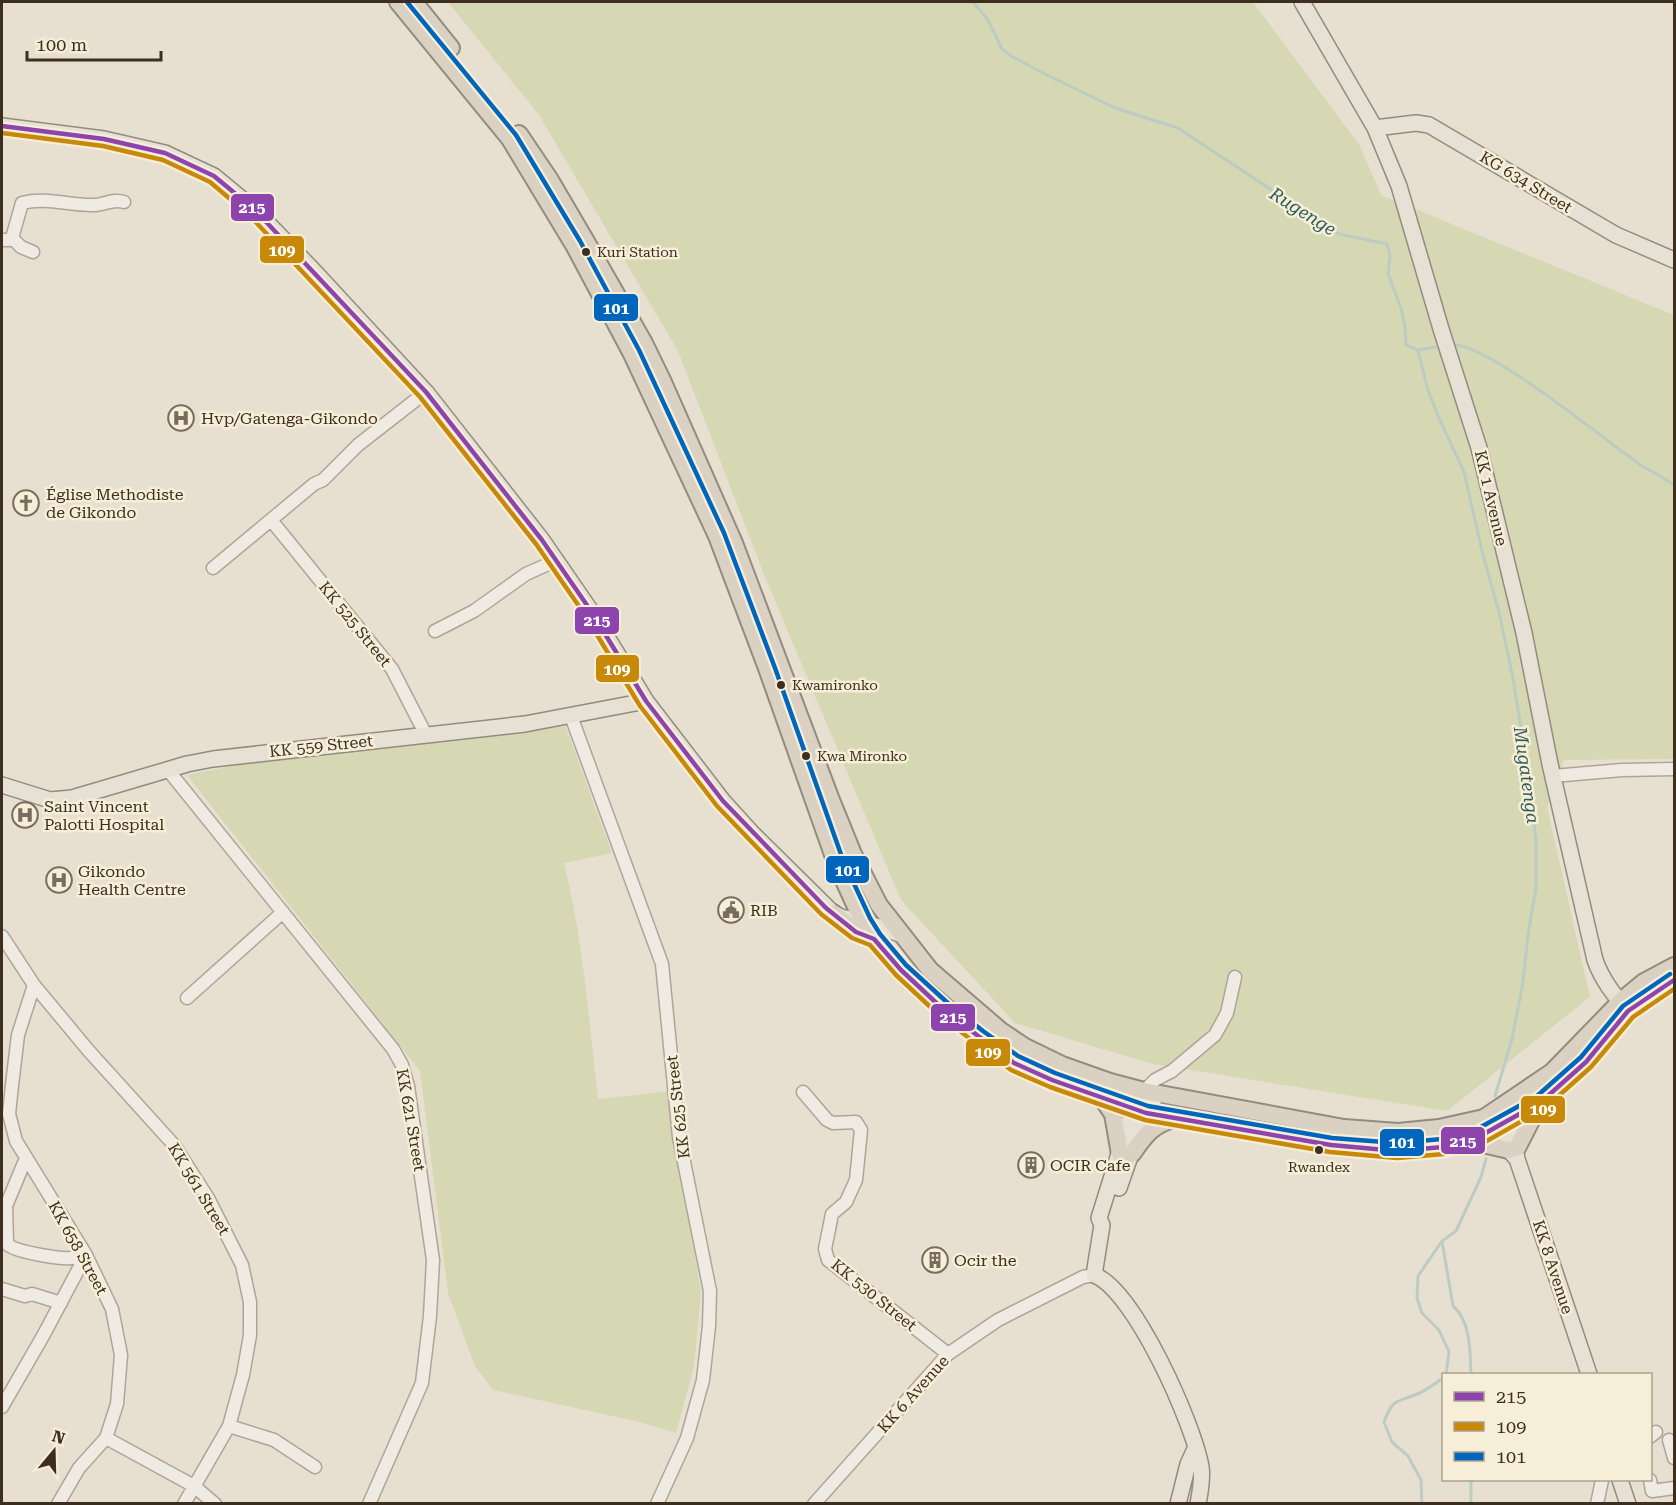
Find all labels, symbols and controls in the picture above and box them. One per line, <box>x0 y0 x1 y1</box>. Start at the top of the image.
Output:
scale bar <box>27 24 160 62</box>
text: 100 m <box>36 34 87 55</box>
street label: KG 634 Street <box>1476 147 1576 217</box>
water label: Rugenge <box>1265 182 1340 240</box>
line badge: 215 <box>230 193 275 222</box>
text: 215 <box>239 198 265 217</box>
line badge: 109 <box>259 235 305 264</box>
text: 109 <box>269 241 295 260</box>
place label: Kuri Station <box>597 244 678 260</box>
marker: Kuri Station <box>580 246 592 258</box>
line badge: 101 <box>593 293 639 322</box>
text: 101 <box>603 299 629 318</box>
hospital icon: Hvp/Gatenga-Gikondo <box>166 403 196 433</box>
place label: Hvp/Gatenga-Gikondo <box>201 409 378 428</box>
street label: KK 1 Avenue <box>1471 448 1511 548</box>
place label: Église Methodiste de Gikondo <box>46 485 184 522</box>
church icon: Église Methodiste de Gikondo <box>11 488 41 518</box>
street label: KK 525 Street <box>315 578 395 670</box>
line badge: 215 <box>574 606 620 635</box>
text: 215 <box>584 611 610 630</box>
line badge: 109 <box>595 654 640 683</box>
text: 109 <box>604 660 630 679</box>
place label: Kwamironko <box>792 677 878 693</box>
marker: Kwamironko <box>775 679 787 691</box>
water label: Mugatenga <box>1510 724 1544 825</box>
street label: KK 559 Street <box>268 731 374 761</box>
place label: Kwa Mironko <box>817 748 907 764</box>
marker: Kwa Mironko <box>800 750 812 762</box>
place label: Saint Vincent Palotti Hospital <box>44 797 164 834</box>
hospital icon: Saint Vincent Palotti Hospital <box>10 800 40 830</box>
line badge: 101 <box>825 855 870 884</box>
text: 101 <box>835 861 861 880</box>
place label: Gikondo Health Centre <box>78 862 186 899</box>
hospital icon: Gikondo Health Centre <box>44 865 74 895</box>
public building icon: RIB <box>716 895 746 925</box>
place label: RIB <box>750 901 778 920</box>
line badge: 215 <box>930 1003 976 1032</box>
text: 215 <box>940 1008 966 1027</box>
line badge: 109 <box>965 1038 1011 1067</box>
text: 109 <box>975 1043 1001 1062</box>
street label: KK 625 Street <box>662 1054 694 1160</box>
street label: KK 621 Street <box>393 1067 429 1173</box>
line badge: 109 <box>1520 1095 1566 1124</box>
text: 109 <box>1530 1100 1556 1119</box>
line badge: 215 <box>1440 1126 1486 1155</box>
line badge: 101 <box>1379 1128 1425 1157</box>
text: 215 <box>1450 1132 1476 1151</box>
text: 101 <box>1389 1133 1415 1152</box>
street label: KK 561 Street <box>164 1139 234 1239</box>
marker: Rwandex <box>1313 1144 1325 1156</box>
building icon: OCIR Cafe <box>1016 1150 1046 1180</box>
place label: OCIR Cafe <box>1050 1156 1131 1175</box>
place label: Rwandex <box>1288 1159 1350 1175</box>
street label: KK 658 Street <box>44 1198 112 1298</box>
street label: KK 8 Avenue <box>1529 1218 1577 1317</box>
building icon: Ocir the <box>920 1245 950 1275</box>
place label: Ocir the <box>954 1251 1017 1270</box>
street label: KK 530 Street <box>828 1255 920 1335</box>
street label: KK 6 Avenue <box>873 1351 953 1437</box>
legend <box>1442 1373 1652 1481</box>
text: 215 <box>1496 1386 1526 1407</box>
text: 109 <box>1496 1416 1526 1437</box>
north arrow <box>24 1421 84 1481</box>
text: N <box>50 1426 68 1448</box>
text: 101 <box>1496 1446 1526 1467</box>

